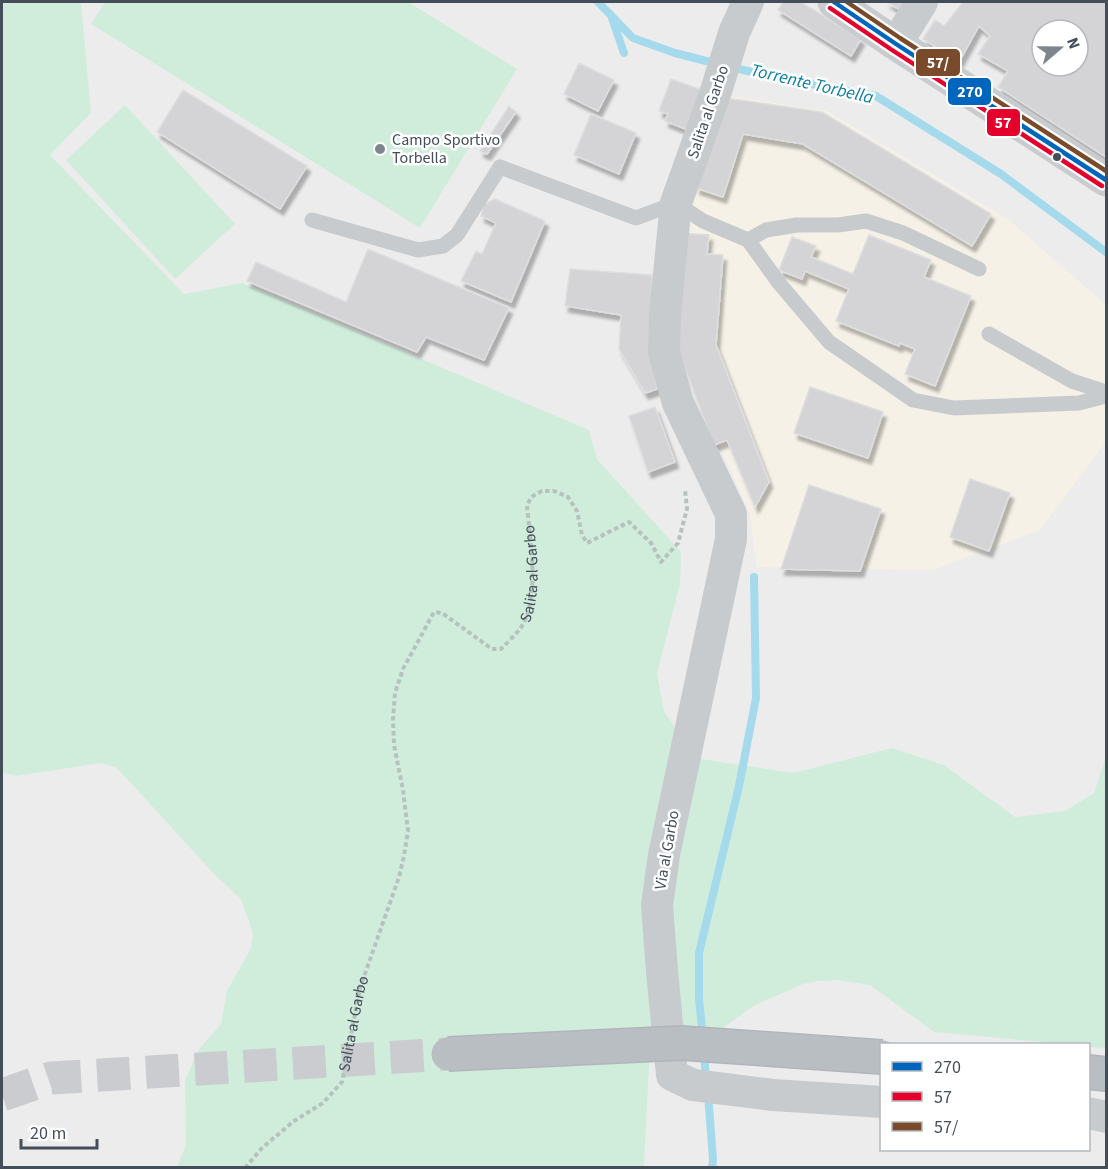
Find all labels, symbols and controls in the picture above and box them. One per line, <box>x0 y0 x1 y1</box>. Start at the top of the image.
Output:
north arrow <box>1030 18 1090 78</box>
text: N <box>1061 34 1085 52</box>
line badge: 57/ <box>915 48 961 77</box>
text: 57/ <box>927 52 949 74</box>
water label: Torrente Torbella <box>748 58 876 110</box>
street label: Salita al Garbo <box>682 62 734 162</box>
line badge: 270 <box>947 77 992 106</box>
text: 270 <box>957 81 983 103</box>
line badge: 57 <box>986 108 1021 137</box>
text: 57 <box>995 112 1011 134</box>
place label: Campo Sportivo Torbella <box>392 129 500 169</box>
marker: Campo Sportivo Torbella <box>373 142 387 156</box>
unlabelled marker <box>1051 151 1063 163</box>
street label: Salita al Garbo <box>514 524 544 626</box>
street label: Via al Garbo <box>649 809 685 891</box>
street label: Salita al Garbo <box>333 973 375 1074</box>
legend <box>880 1043 1090 1151</box>
text: 270 <box>934 1055 961 1080</box>
text: 57 <box>934 1085 952 1110</box>
scale bar <box>21 1112 98 1150</box>
text: 57/ <box>934 1115 959 1140</box>
text: 20 m <box>30 1121 66 1146</box>

